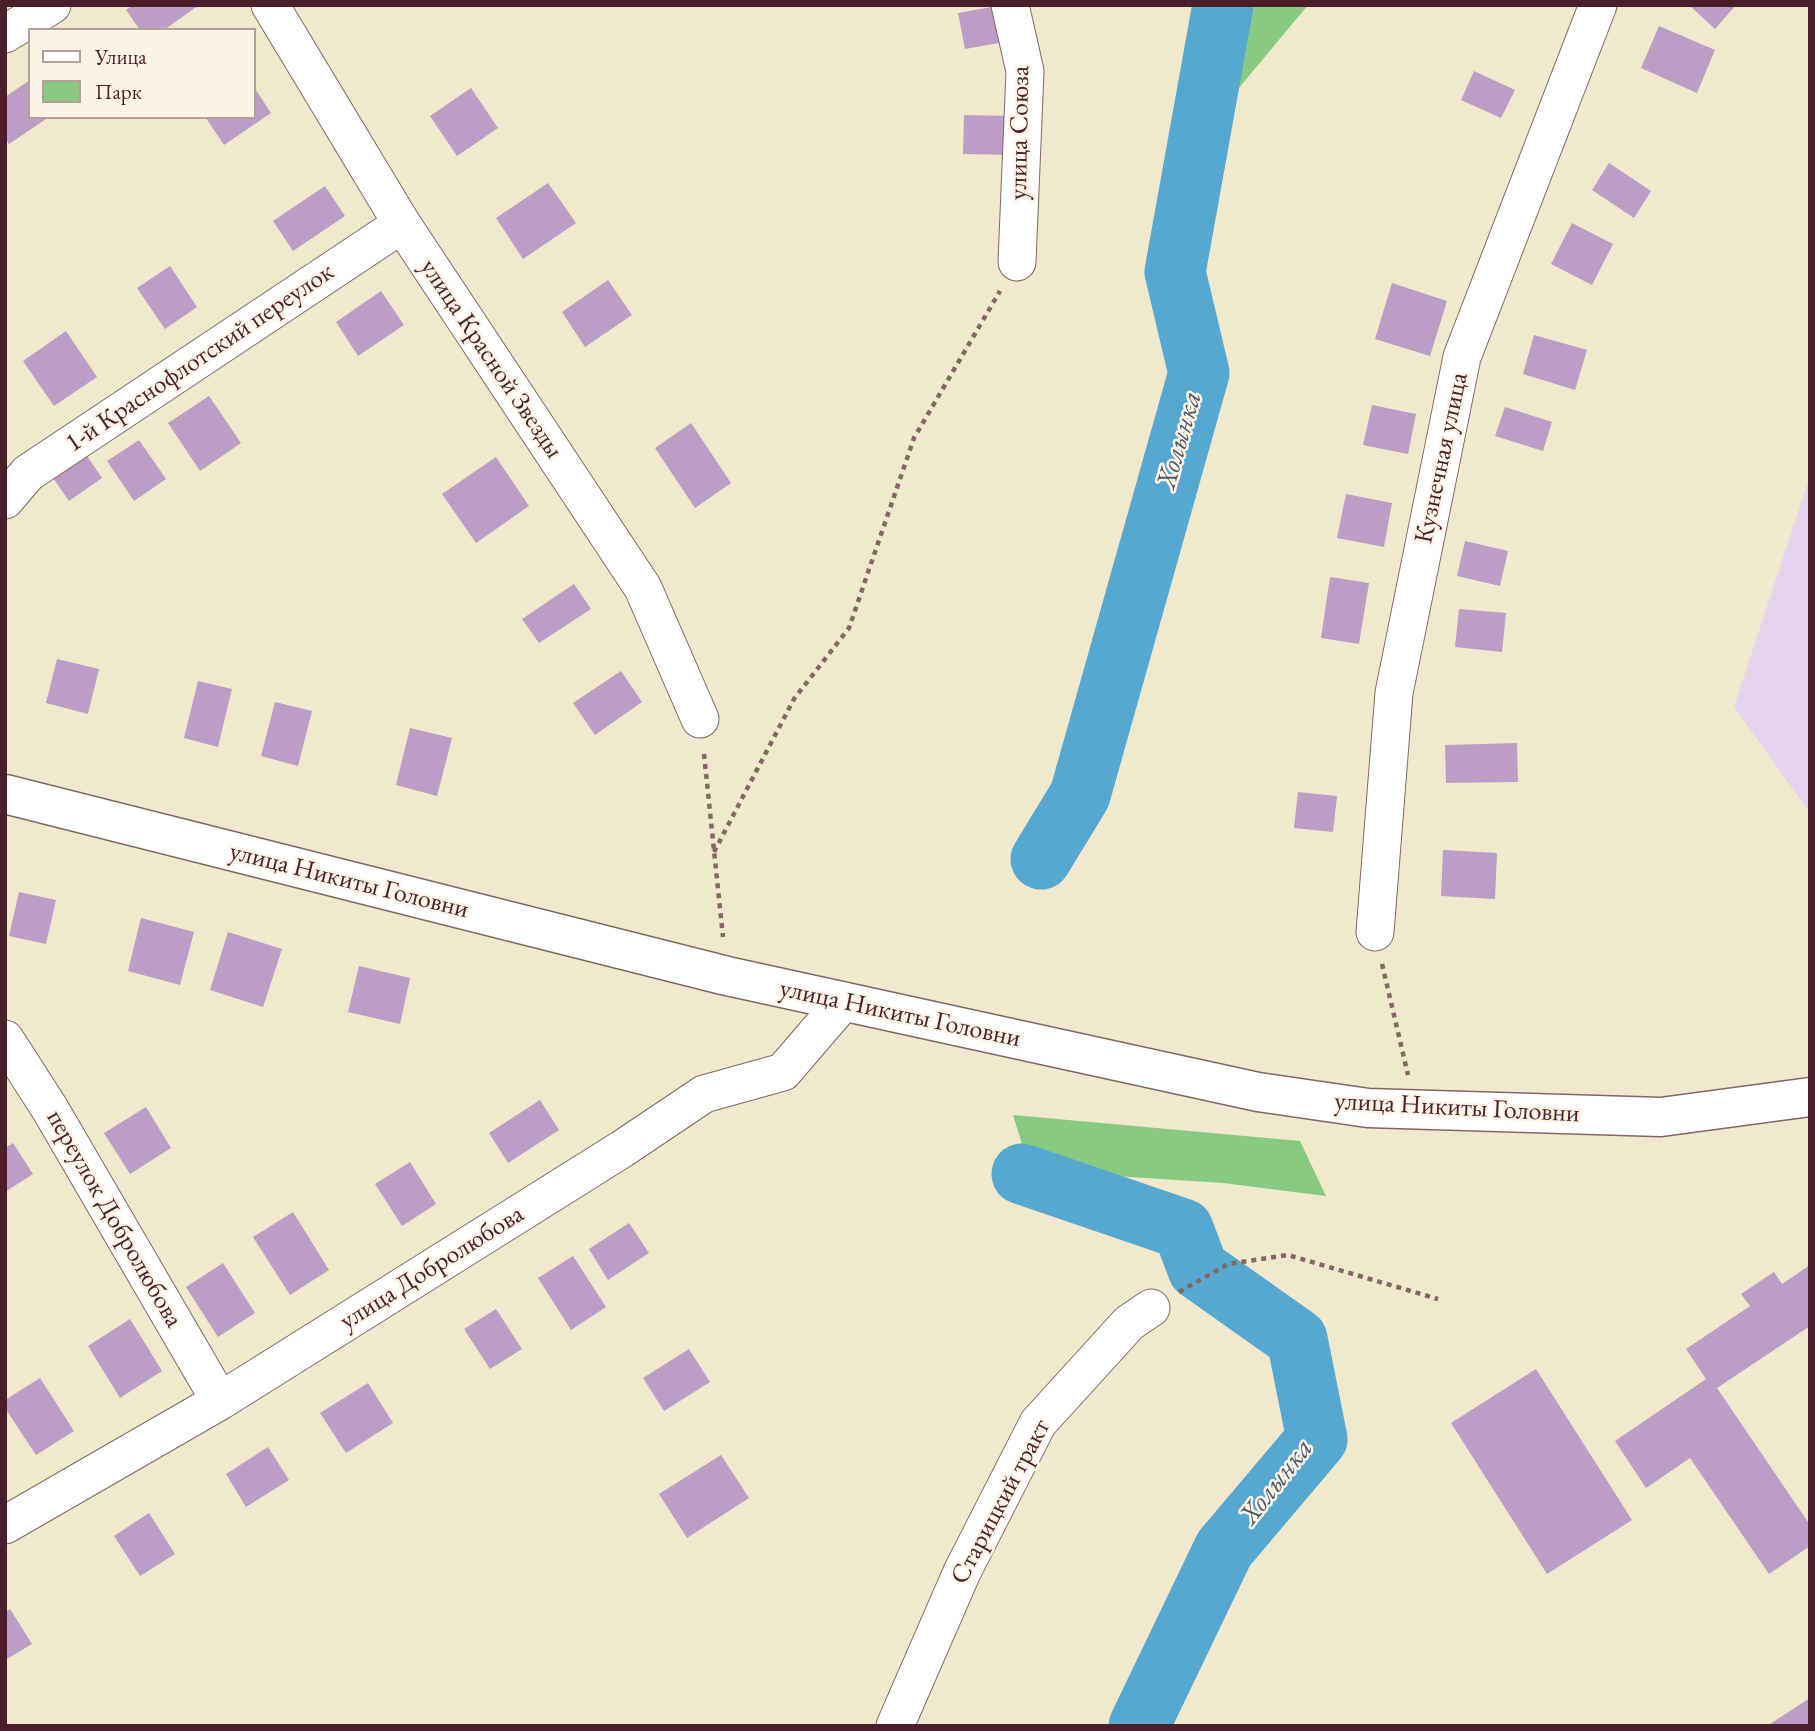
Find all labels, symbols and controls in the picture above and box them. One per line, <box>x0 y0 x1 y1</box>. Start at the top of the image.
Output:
legend <box>28 28 256 119</box>
text: Улица <box>95 43 147 70</box>
street label: улица Союза <box>1003 66 1037 200</box>
text: Парк <box>95 78 142 105</box>
street label: улица Красной Звезды <box>413 253 569 465</box>
street label: 1-й Краснофлотский переулок <box>60 256 340 460</box>
street label: Кузнечная улица <box>1409 370 1475 546</box>
water label: Холынка <box>1150 388 1210 492</box>
street label: улица Никиты Головни <box>226 836 472 926</box>
street label: улица Никиты Головни <box>777 973 1023 1055</box>
street label: улица Никиты Головни <box>1334 1086 1580 1130</box>
street label: переулок Добролюбова <box>39 1105 189 1333</box>
street label: улица Добролюбова <box>334 1199 530 1337</box>
street label: Старицкий тракт <box>944 1414 1058 1590</box>
water label: Холынка <box>1233 1433 1321 1531</box>

